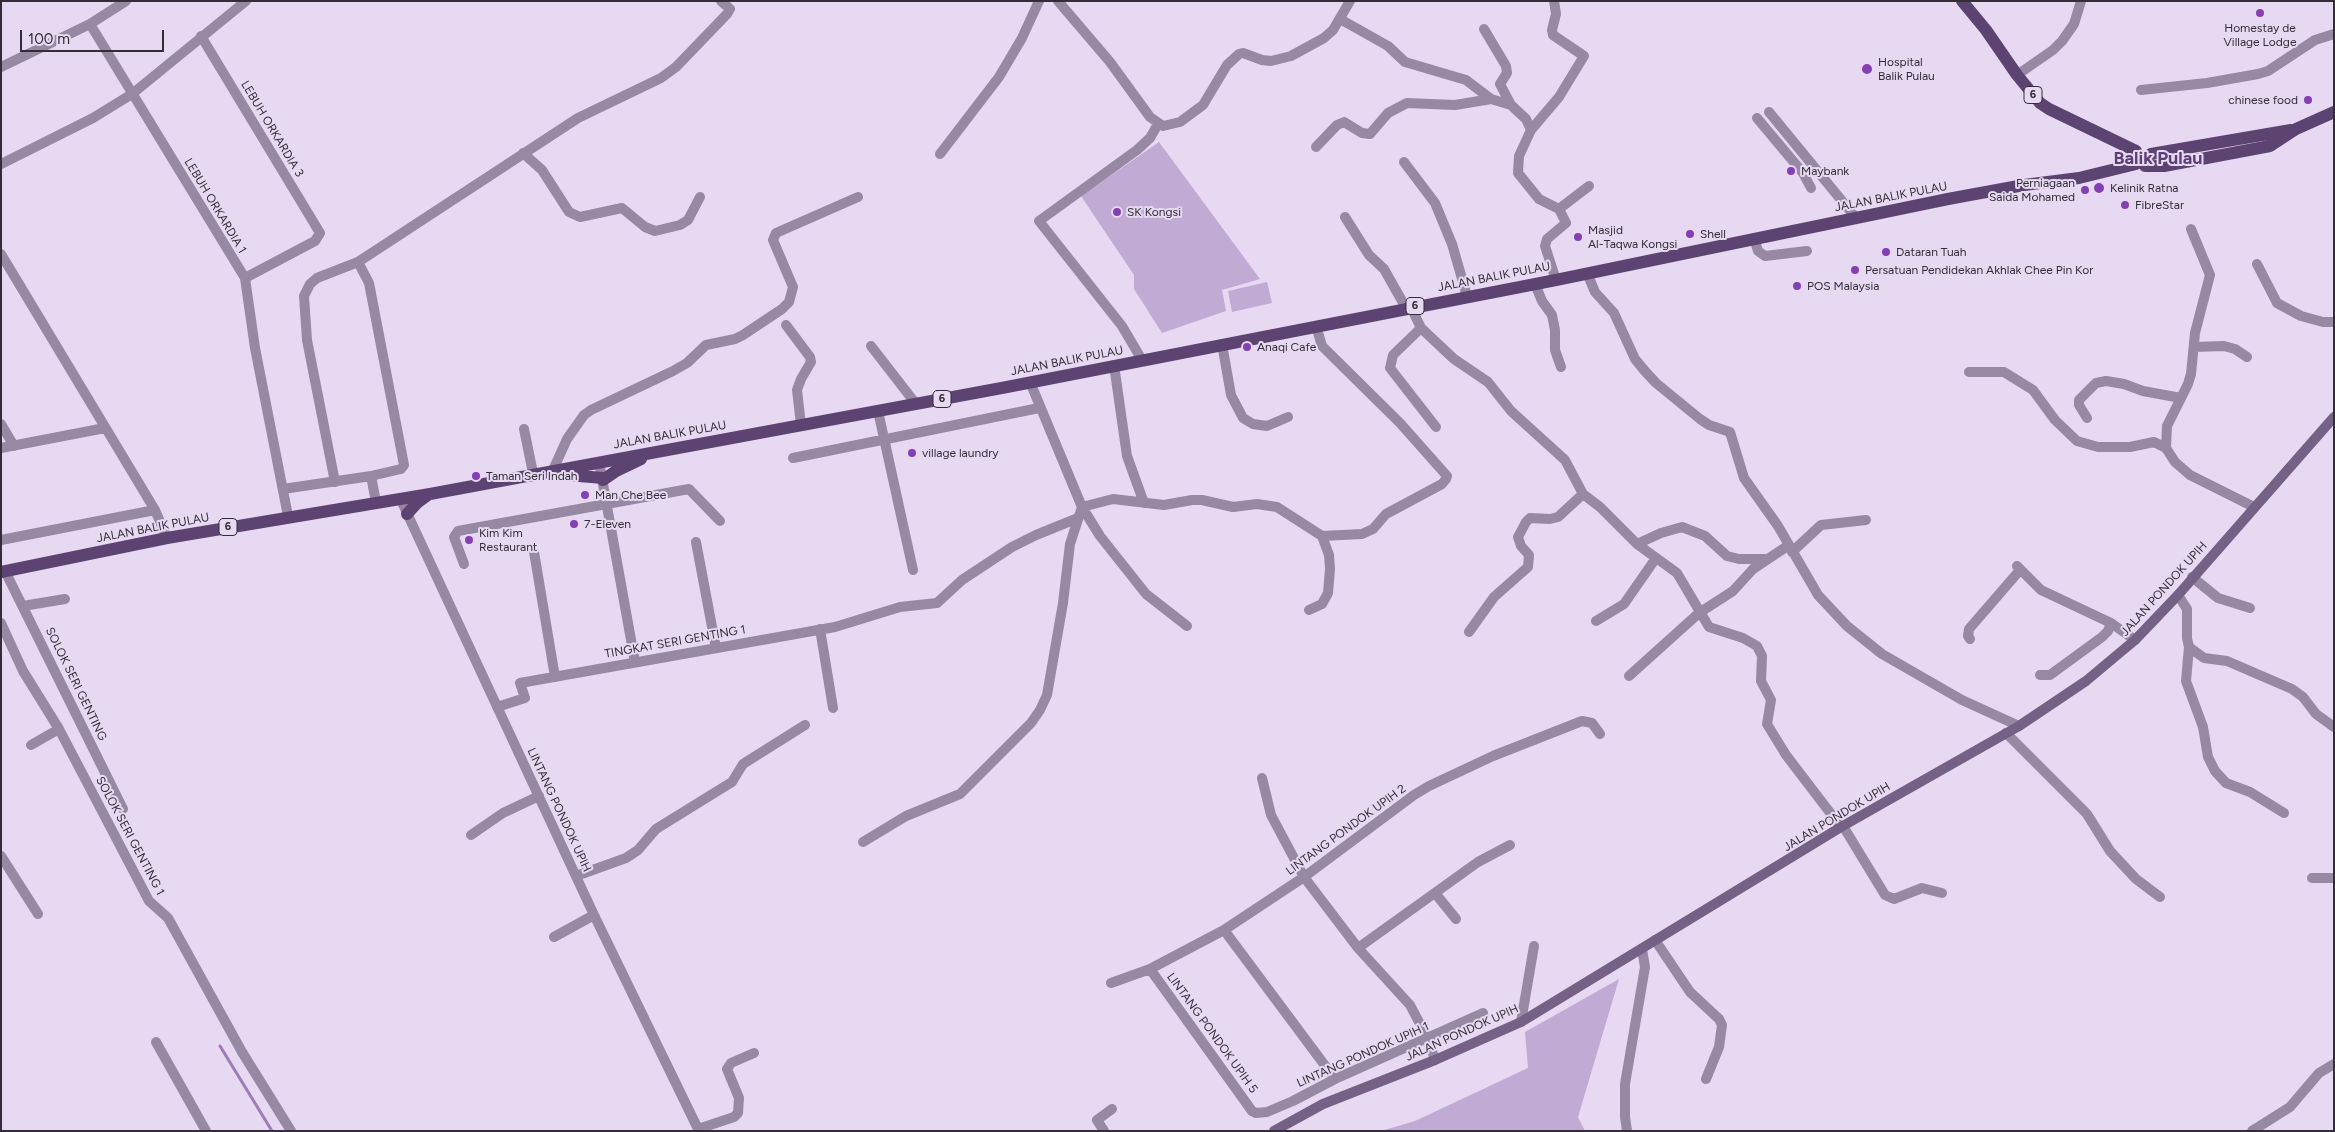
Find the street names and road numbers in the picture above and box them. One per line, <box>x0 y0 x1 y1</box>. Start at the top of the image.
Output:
street label: LEBUH ORKARDIA 3 <box>237 78 307 180</box>
road number: 6 <box>2024 86 2042 104</box>
street label: LEBUH ORKARDIA 1 <box>181 156 249 256</box>
street label: JALAN BALIK PULAU <box>1833 179 1949 215</box>
street label: JALAN BALIK PULAU <box>1436 259 1552 295</box>
road number: 6 <box>1406 298 1424 314</box>
street label: JALAN BALIK PULAU <box>1009 343 1125 379</box>
road number: 6 <box>933 390 951 408</box>
street label: JALAN BALIK PULAU <box>612 418 728 452</box>
street label: JALAN BALIK PULAU <box>95 510 211 546</box>
road number: 6 <box>219 518 237 536</box>
street label: JALAN PONDOK UPIH <box>2118 539 2210 639</box>
street label: TINGKAT SERI GENTING 1 <box>603 622 747 662</box>
street label: SOLOK SERI GENTING <box>42 625 110 743</box>
street label: LINTANG PONDOK UPIH <box>524 746 594 874</box>
street label: SOLOK SERI GENTING 1 <box>93 774 167 898</box>
street label: JALAN PONDOK UPIH <box>1781 779 1893 855</box>
street label: LINTANG PONDOK UPIH 2 <box>1283 782 1409 878</box>
street label: LINTANG PONDOK UPIH 5 <box>1164 970 1260 1096</box>
street label: JALAN PONDOK UPIH <box>1403 1002 1521 1064</box>
street label: LINTANG PONDOK UPIH 1 <box>1295 1019 1431 1091</box>

